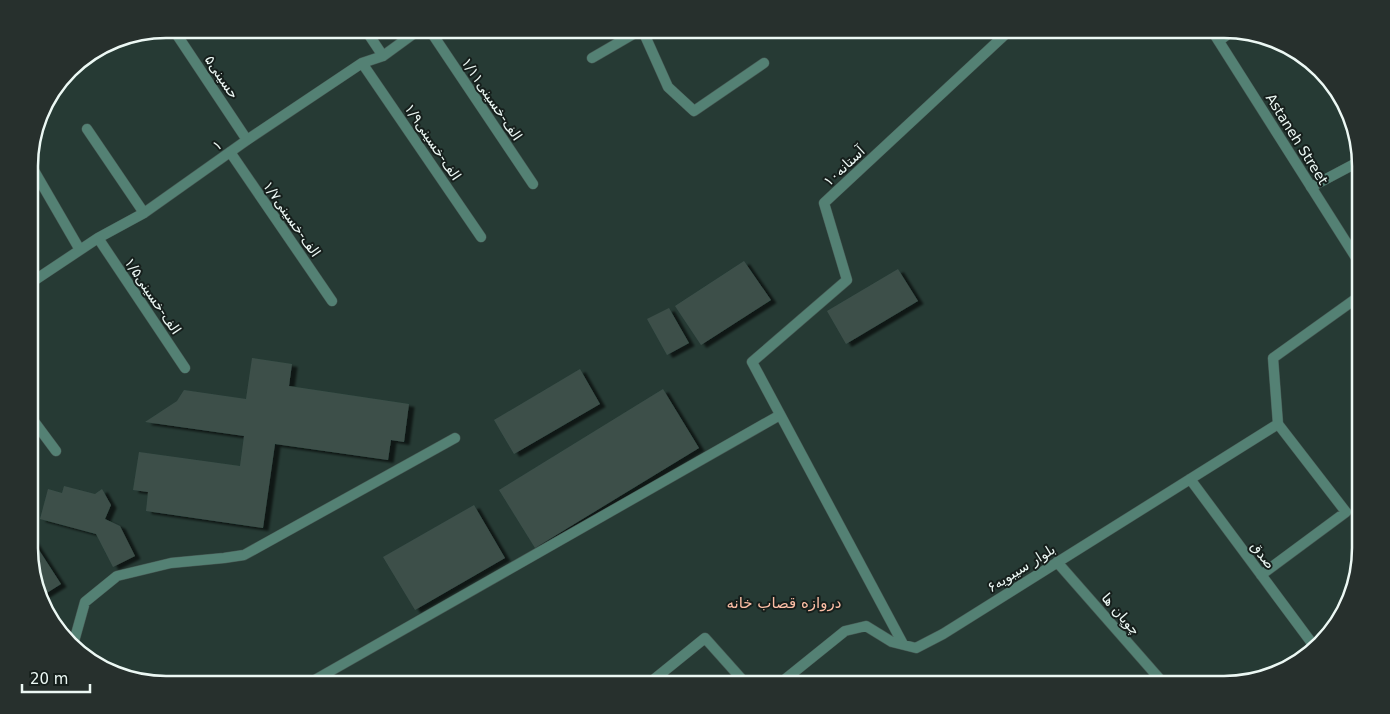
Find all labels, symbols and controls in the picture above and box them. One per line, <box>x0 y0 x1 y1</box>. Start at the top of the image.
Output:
street label: حسینی۵ <box>202 52 242 102</box>
street label: الف-خسینی۱/۱۱ <box>458 55 526 143</box>
street label: Astaneh Street <box>1263 91 1332 188</box>
street label: الف-خسینی۱/۹ <box>402 101 464 183</box>
street label: ۱ <box>209 136 225 154</box>
street label: آستانه۱۰ <box>820 142 869 189</box>
street label: الف-خسینی۱/۷ <box>260 178 324 260</box>
street label: الف-خسینی۱/۵ <box>122 255 184 337</box>
street label: صدق <box>1247 538 1278 572</box>
street label: ۶بلوار سیبویه <box>984 541 1059 596</box>
street label: چوپان ها <box>1098 590 1144 639</box>
district label: دروازه قصاب خانه <box>727 594 841 612</box>
scale bar <box>22 662 90 694</box>
text: 20 m <box>30 670 68 688</box>

